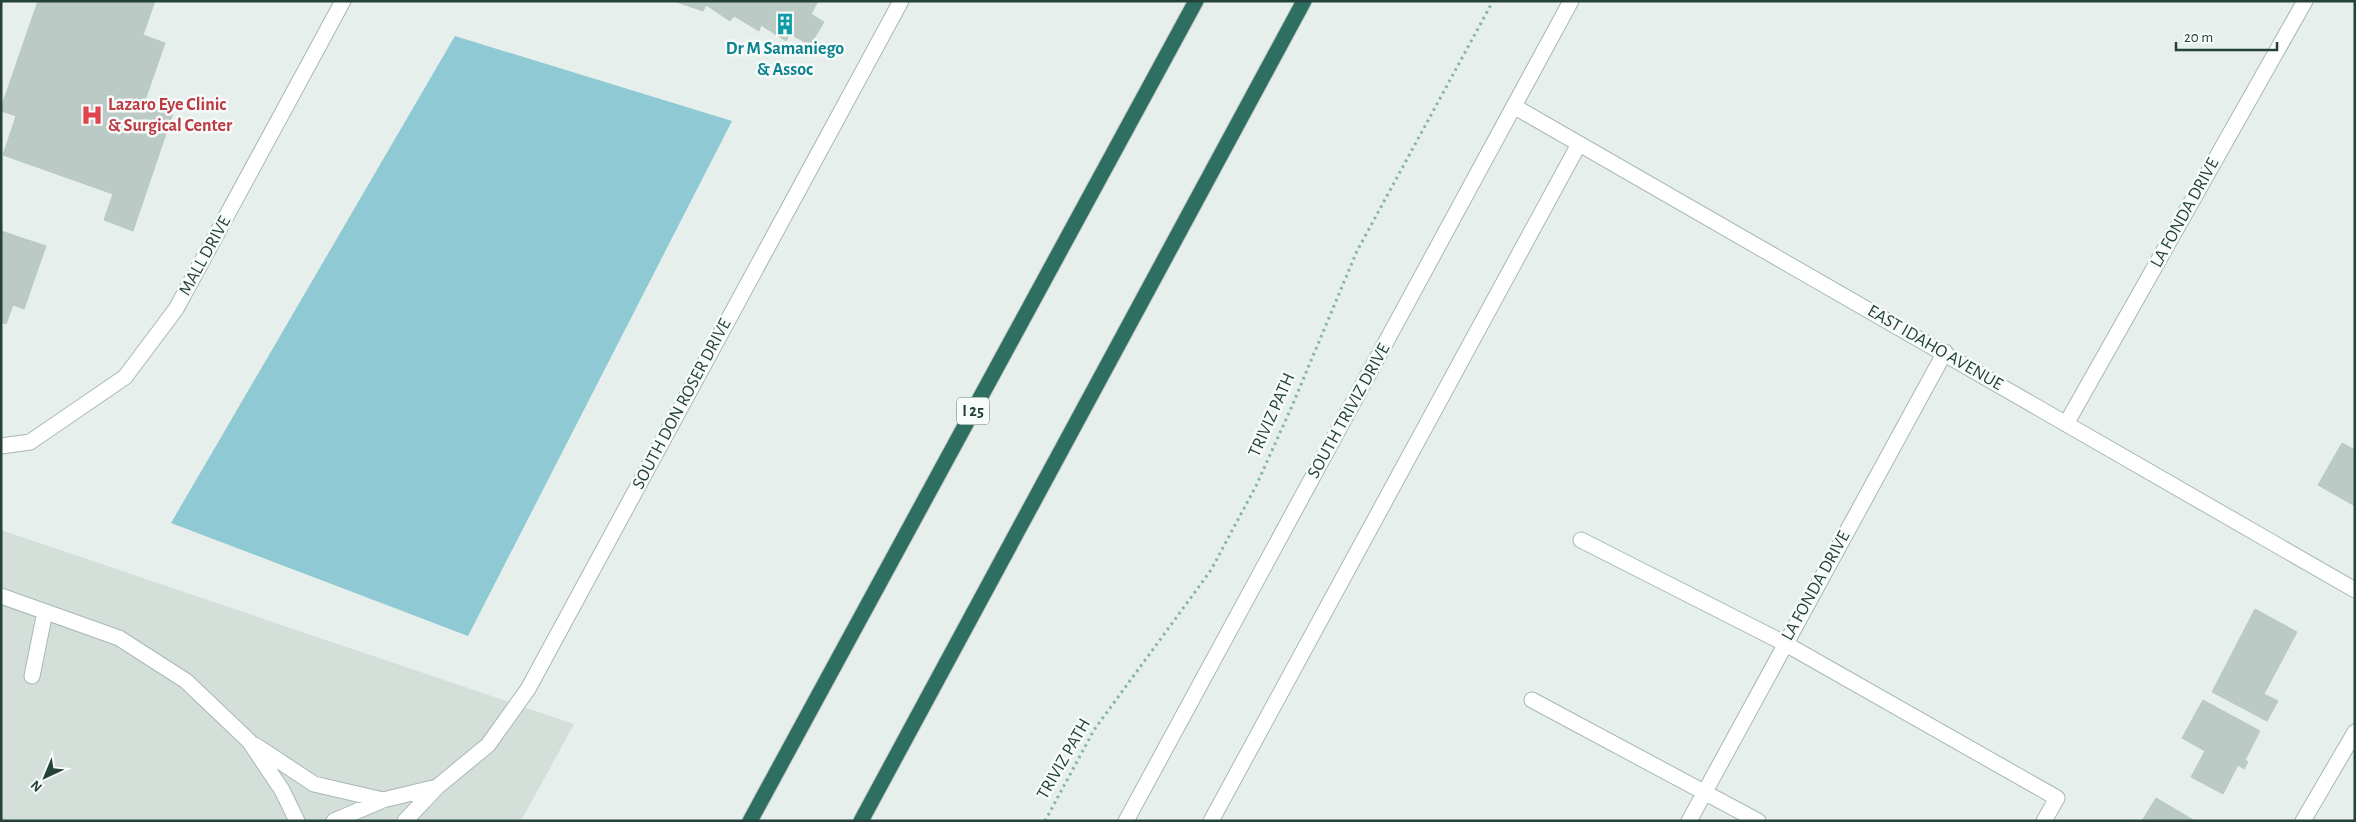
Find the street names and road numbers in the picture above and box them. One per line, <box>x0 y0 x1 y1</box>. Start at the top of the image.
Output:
street label: LA FONDA DRIVE <box>2148 155 2223 271</box>
street label: MALL DRIVE <box>176 213 234 299</box>
street label: EAST IDAHO AVENUE <box>1864 302 2006 394</box>
street label: SOUTH DON ROSER DRIVE <box>629 316 735 492</box>
street label: SOUTH TRIVIZ DRIVE <box>1305 340 1394 481</box>
street label: TRIVIZ PATH <box>1246 370 1298 460</box>
road number: I 25 <box>957 398 989 424</box>
street label: LA FONDA DRIVE <box>1779 528 1854 644</box>
street label: TRIVIZ PATH <box>1034 716 1094 802</box>

